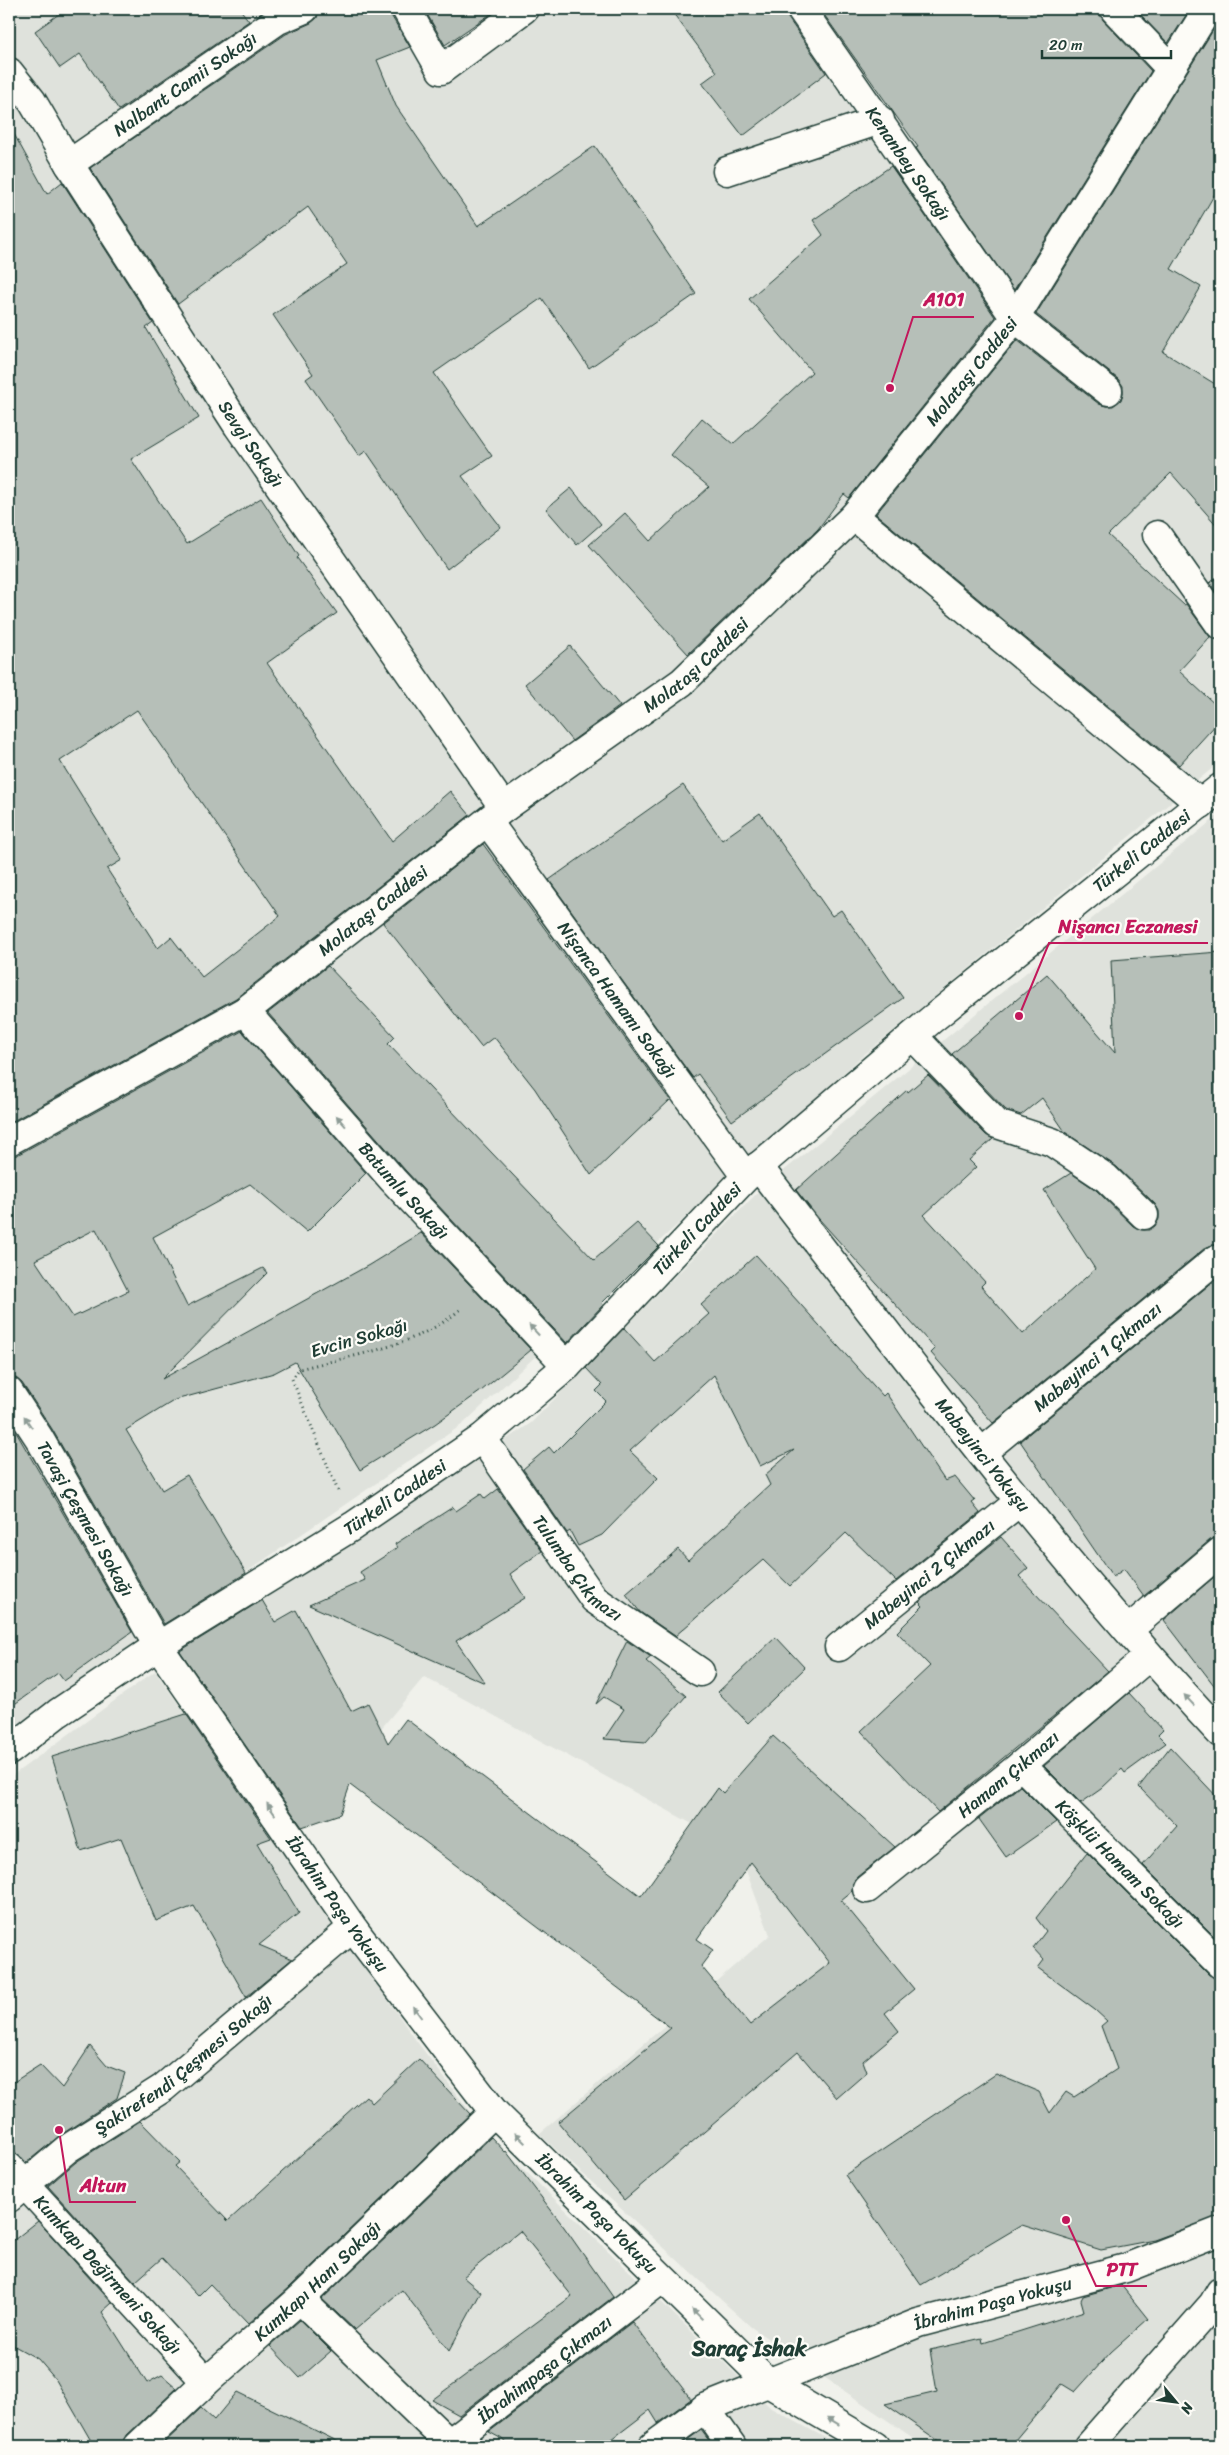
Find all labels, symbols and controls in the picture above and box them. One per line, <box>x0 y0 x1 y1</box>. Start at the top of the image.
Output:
street label: Nalbant Camii Sokağı <box>106 23 264 145</box>
scale bar <box>1042 28 1170 60</box>
text: 20 m <box>1049 32 1083 58</box>
street label: Kenanbey Sokağı <box>857 99 959 228</box>
callout: A101 <box>913 283 974 317</box>
text: A101 <box>923 283 964 316</box>
street label: Molataşı Caddesi <box>917 309 1027 433</box>
street label: Sevgi Sokağı <box>209 394 293 495</box>
street label: Molataşı Caddesi <box>636 608 757 721</box>
street label: Türkeli Caddesi <box>1085 800 1199 901</box>
street label: Molataşı Caddesi <box>310 856 436 965</box>
callout: Nişancı Eczanesi <box>1049 909 1208 943</box>
text: Nişancı Eczanesi <box>1057 910 1198 943</box>
street label: Nişanca Hamamı Sokağı <box>549 914 686 1086</box>
one-way arrow <box>335 1115 347 1127</box>
street label: Batumlu Sokağı <box>350 1134 458 1248</box>
street label: Türkeli Caddesi <box>644 1173 751 1283</box>
street label: Mabeyinci 1 Çıkmazı <box>1026 1294 1170 1420</box>
street label: Evcin Sokağı <box>307 1309 411 1367</box>
one-way arrow <box>528 1325 540 1337</box>
street label: Mabeyinci Yokuşu <box>927 1390 1039 1520</box>
one-way arrow <box>24 1415 33 1429</box>
street label: Tavaşi Çeşmesi Sokağı <box>28 1435 143 1603</box>
street label: Türkeli Caddesi <box>337 1450 454 1545</box>
street label: Tulumba Çıkmazı <box>524 1508 629 1630</box>
street label: Mabeyinci 2 Çıkmazı <box>856 1511 1003 1638</box>
one-way arrow <box>1183 1695 1195 1707</box>
street label: Hamam Çıkmazı <box>950 1722 1067 1827</box>
street label: Köşklü Hamam Sokağı <box>1047 1791 1193 1937</box>
one-way arrow <box>266 1803 276 1816</box>
street label: İbrahim Paşa Yokuşu <box>277 1828 398 1980</box>
street label: Şakirefendi Çeşmesi Sokağı <box>88 1985 280 2144</box>
one-way arrow <box>412 2006 423 2019</box>
one-way arrow <box>514 2132 526 2144</box>
street label: İbrahim Paşa Yokuşu <box>527 2144 666 2282</box>
callout: Altun <box>70 2168 136 2202</box>
text: Altun <box>79 2169 127 2202</box>
street label: Kumkapı Değirmeni Sokağı <box>25 2187 190 2362</box>
street label: Kumkapı Hanı Sokağı <box>246 2212 389 2349</box>
callout: PTT <box>1096 2252 1147 2286</box>
text: PTT <box>1106 2253 1139 2286</box>
street label: İbrahim Paşa Yokuşu <box>907 2267 1076 2340</box>
street label: İbrahimpaşa Çıkmazı <box>469 2306 620 2433</box>
one-way arrow <box>692 2308 704 2320</box>
district label: Saraç İshak <box>691 2329 808 2368</box>
north arrow <box>1152 2378 1202 2428</box>
text: N <box>1174 2397 1201 2419</box>
one-way arrow <box>827 2417 840 2426</box>

